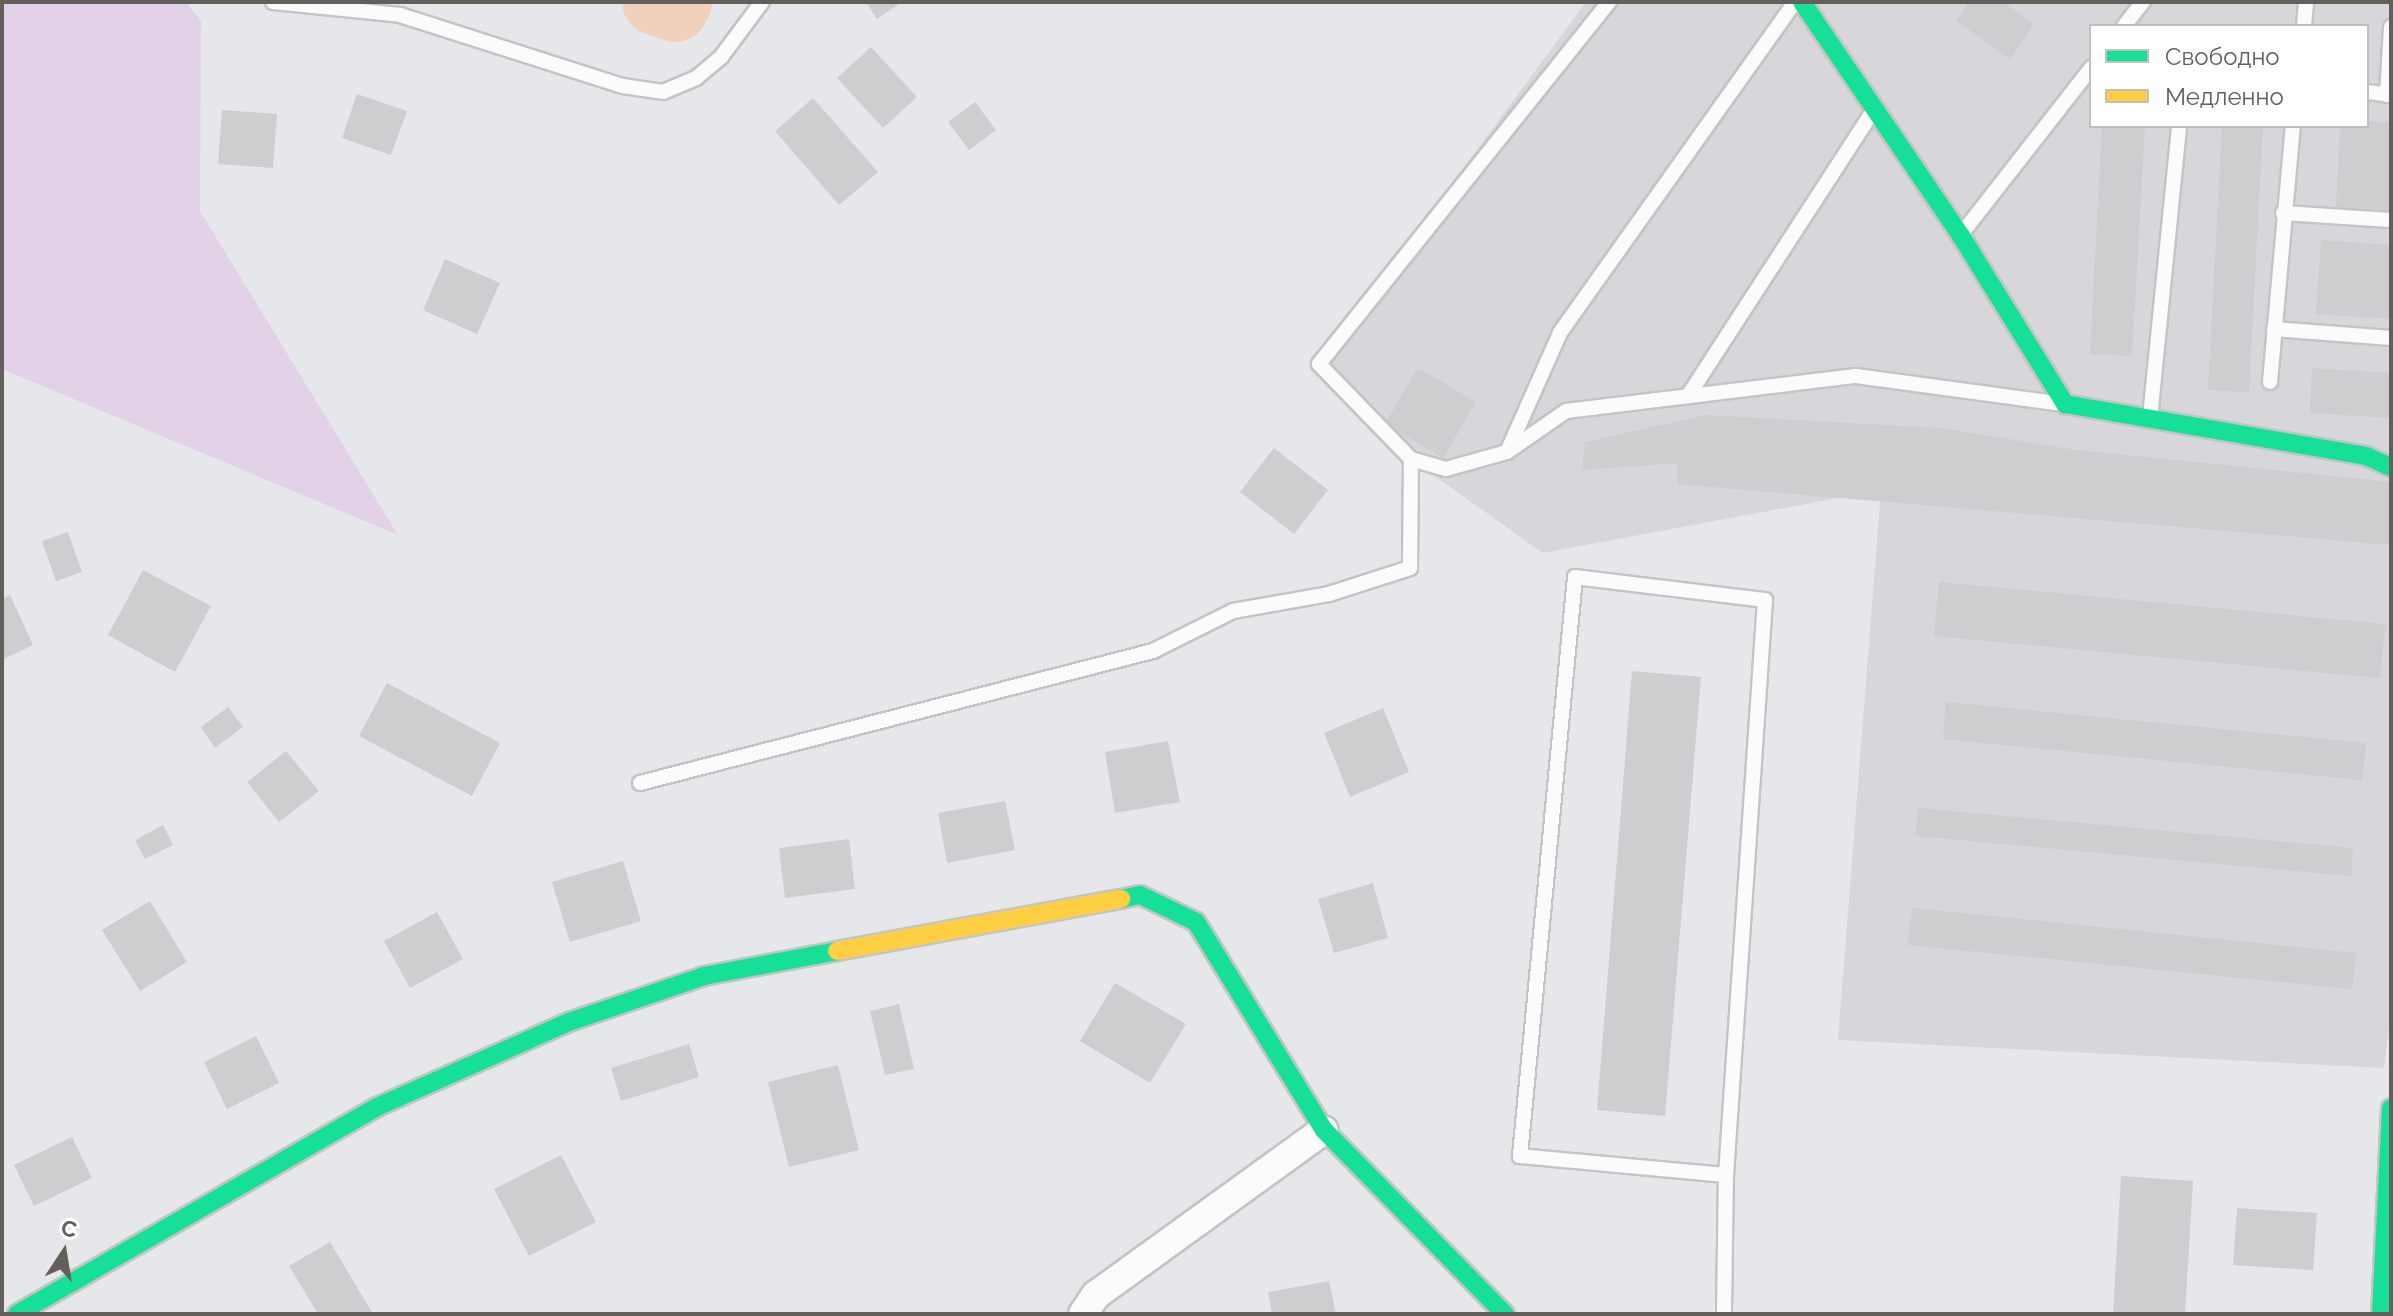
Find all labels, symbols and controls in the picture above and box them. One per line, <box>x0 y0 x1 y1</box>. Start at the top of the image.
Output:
legend <box>2089 24 2369 128</box>
text: Свободно <box>2165 42 2280 71</box>
text: Медленно <box>2165 82 2284 111</box>
north arrow <box>24 1212 104 1292</box>
text: С <box>59 1214 79 1243</box>

